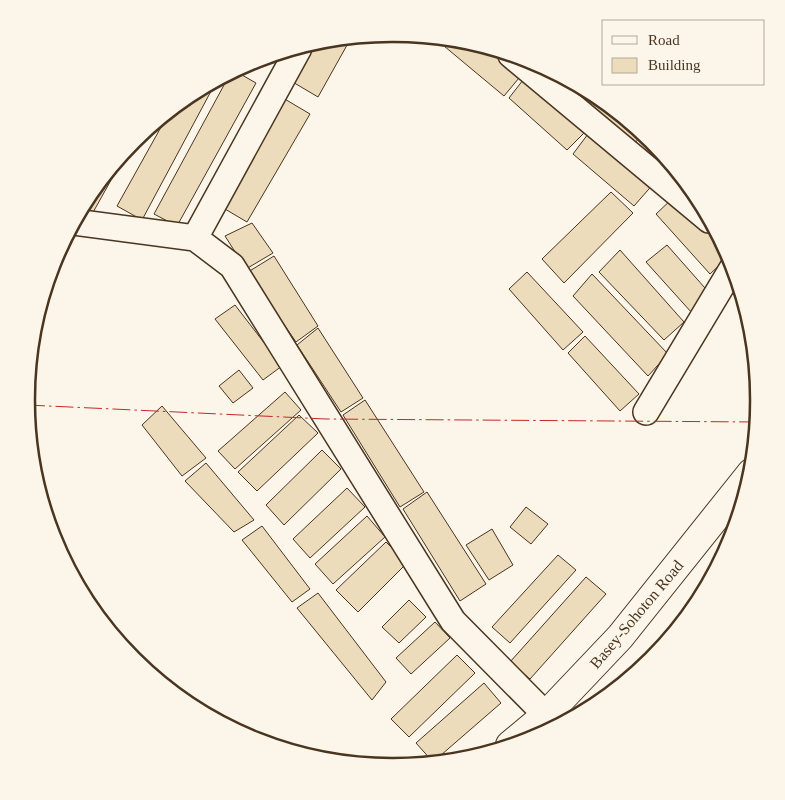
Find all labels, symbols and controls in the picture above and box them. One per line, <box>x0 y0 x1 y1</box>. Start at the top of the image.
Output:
legend <box>602 20 765 85</box>
text: Road <box>648 32 680 48</box>
text: Building <box>648 57 701 73</box>
street label: Basey-Sohoton Road <box>586 557 687 672</box>

